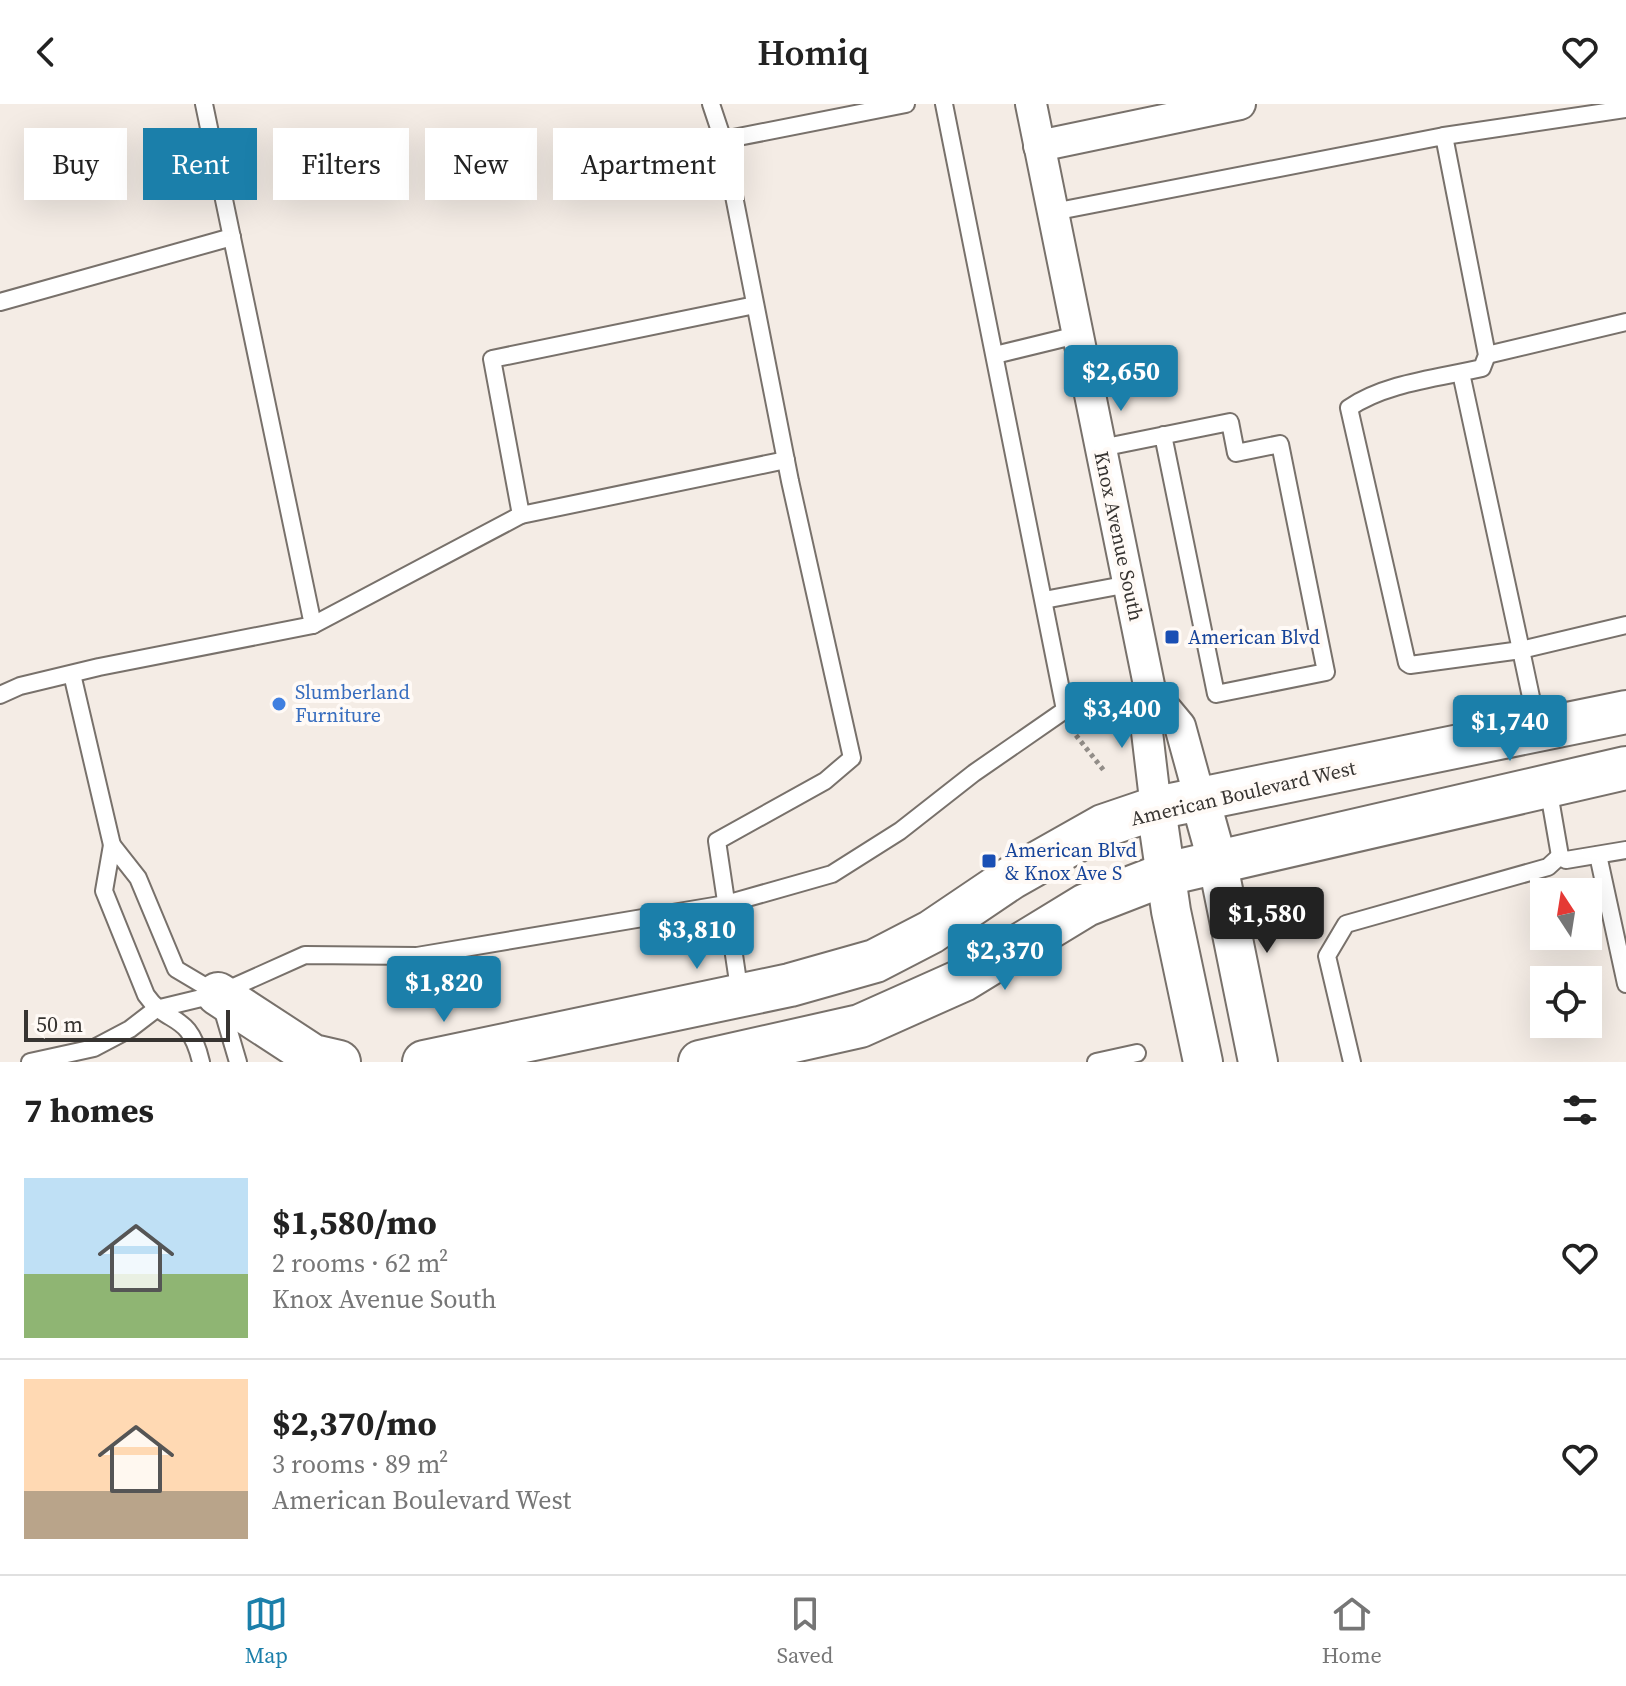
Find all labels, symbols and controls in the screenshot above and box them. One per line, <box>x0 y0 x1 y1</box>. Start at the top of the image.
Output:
text: Homiq <box>757 28 869 77</box>
icon: back <box>24 30 68 74</box>
icon: heart <box>1558 30 1602 74</box>
chip: Buy <box>24 128 127 200</box>
chip: Rent <box>143 128 257 200</box>
chip: Filters <box>273 128 409 200</box>
chip: New <box>425 128 537 200</box>
chip: Apartment <box>553 128 744 200</box>
pin: $2,650 <box>1056 345 1186 413</box>
text: $2,650 <box>1082 353 1160 389</box>
street label: Knox Avenue South <box>1087 449 1151 623</box>
place label: American Blvd <box>1188 623 1320 651</box>
marker: American Blvd <box>1163 628 1181 646</box>
place label: Slumberland Furniture <box>295 678 410 729</box>
pin: $3,400 <box>1057 682 1187 750</box>
text: $3,400 <box>1083 690 1161 726</box>
marker: Slumberland Furniture <box>270 695 288 713</box>
pin: $1,740 <box>1445 695 1575 763</box>
text: $1,740 <box>1471 703 1549 739</box>
street label: American Boulevard West <box>1128 753 1359 833</box>
place label: American Blvd & Knox Ave S <box>1005 836 1137 887</box>
marker: American Blvd & Knox Ave S <box>980 852 998 870</box>
north arrow <box>1530 878 1602 950</box>
map controls <box>1530 878 1602 1038</box>
pin: $1,580 <box>1202 887 1332 955</box>
text: $1,580 <box>1228 895 1306 931</box>
pin: $3,810 <box>632 903 762 971</box>
text: $3,810 <box>658 911 736 947</box>
pin: $2,370 <box>940 924 1070 992</box>
text: $2,370 <box>966 932 1044 968</box>
pin: $1,820 <box>379 956 509 1024</box>
text: $1,820 <box>405 964 483 1000</box>
button: locate <box>1530 966 1602 1038</box>
scale bar <box>24 1006 230 1042</box>
text: 50 m <box>36 1009 83 1039</box>
text: 7 homes <box>24 1087 154 1133</box>
icon: filters <box>1558 1088 1602 1132</box>
text: $1,580/mo <box>272 1199 437 1245</box>
icon: home <box>88 1210 184 1306</box>
icon: heart <box>1558 1236 1602 1280</box>
text: 2 rooms · 62 m² <box>272 1245 448 1281</box>
text: Knox Avenue South <box>272 1281 497 1317</box>
text: $2,370/mo <box>272 1400 437 1446</box>
icon: home <box>88 1411 184 1507</box>
icon: heart <box>1558 1437 1602 1481</box>
text: 3 rooms · 89 m² <box>272 1446 448 1482</box>
text: American Boulevard West <box>272 1482 571 1518</box>
tab: Map <box>244 1592 288 1670</box>
tab: Saved <box>777 1592 833 1670</box>
tab: Home <box>1322 1592 1382 1670</box>

